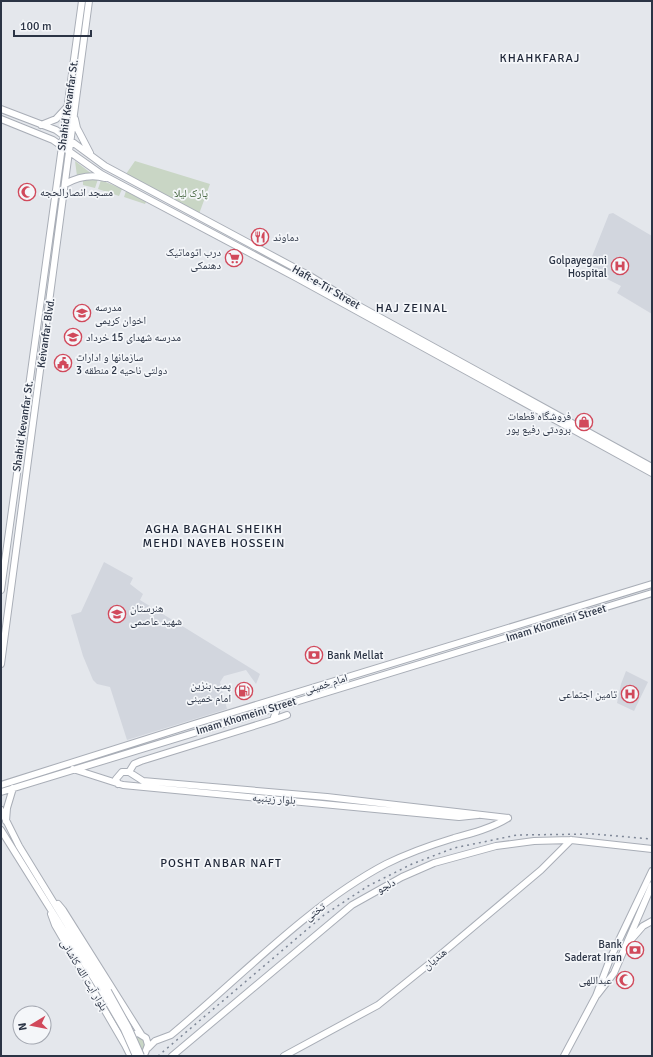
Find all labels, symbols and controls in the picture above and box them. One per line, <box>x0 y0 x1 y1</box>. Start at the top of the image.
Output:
scale bar <box>14 12 91 38</box>
text: 100 m <box>20 19 52 34</box>
district label: KHAHKFARAJ <box>500 51 580 66</box>
street label: Shahid Kevanfar St. <box>55 59 81 151</box>
mosque icon: مسجد انصارالحجه <box>17 182 37 202</box>
place label: مسجد انصارالحجه <box>40 186 113 199</box>
park label: پارک لیلا <box>174 187 208 200</box>
restaurant icon: دماوند <box>250 227 270 247</box>
place label: دماوند <box>273 231 299 244</box>
place label: درب اتوماتیک دهنمکی <box>166 246 221 272</box>
supermarket icon: درب اتوماتیک دهنمکی <box>224 248 244 268</box>
place label: Golpayegani Hospital <box>549 254 607 280</box>
hospital icon: Golpayegani Hospital <box>610 256 630 276</box>
street label: Haft-e-Tir Street <box>290 262 362 312</box>
street label: Keivanfar Blvd. <box>35 297 57 369</box>
place label: مدرسه اخوان کریمی <box>95 301 146 327</box>
district label: HAJ ZEINAL <box>376 301 448 316</box>
school or university icon: مدرسه اخوان کریمی <box>72 303 92 323</box>
school or university icon: مدرسه شهدای 15 خرداد <box>63 327 83 347</box>
place label: مدرسه شهدای 15 خرداد <box>86 331 181 344</box>
place label: سازمانها و ادارات دولتی ناحیه 2 منطقه 3 <box>76 351 168 377</box>
public building icon: سازمانها و ادارات دولتی ناحیه 2 منطقه 3 <box>53 353 73 373</box>
street label: Shahid Kevanfar St. <box>10 380 36 472</box>
place label: فروشگاه قطعات برودتی رفیع پور <box>505 410 571 436</box>
shop icon: فروشگاه قطعات برودتی رفیع پور <box>574 412 594 432</box>
district label: AGHA BAGHAL SHEIKH MEHDI NAYEB HOSSEIN <box>143 522 285 551</box>
street label: Imam Khomeini Street <box>504 601 608 644</box>
place label: هنرستان شهید عاصمی <box>130 602 182 628</box>
school or university icon: هنرستان شهید عاصمی <box>107 604 127 624</box>
bank icon: Bank Mellat <box>304 645 324 665</box>
place label: Bank Mellat <box>327 649 383 662</box>
street label: امام خمینی <box>303 671 349 697</box>
place label: پمپ بنزین امام خمینی <box>187 679 231 705</box>
fuel station icon: پمپ بنزین امام خمینی <box>234 681 254 701</box>
hospital icon: تامین اجتماعی <box>620 684 640 704</box>
place label: تامین اجتماعی <box>559 688 618 701</box>
street label: Imam Khomeini Street <box>194 694 298 737</box>
street label: بلوار زینبیه <box>252 791 296 807</box>
district label: POSHT ANBAR NAFT <box>160 856 282 871</box>
street label: دلجو <box>374 876 398 896</box>
street label: تختی <box>302 900 329 924</box>
street label: بلوار آیت الله کاشانی <box>58 937 110 1013</box>
place label: Bank Saderat Iran <box>565 938 622 964</box>
bank icon: Bank Saderat Iran <box>625 940 645 960</box>
street label: هندیان <box>420 945 450 973</box>
mosque icon: عبداللهی <box>615 970 635 990</box>
place label: عبداللهی <box>579 974 612 987</box>
north arrow <box>12 1005 52 1045</box>
text: N <box>16 1022 30 1032</box>

